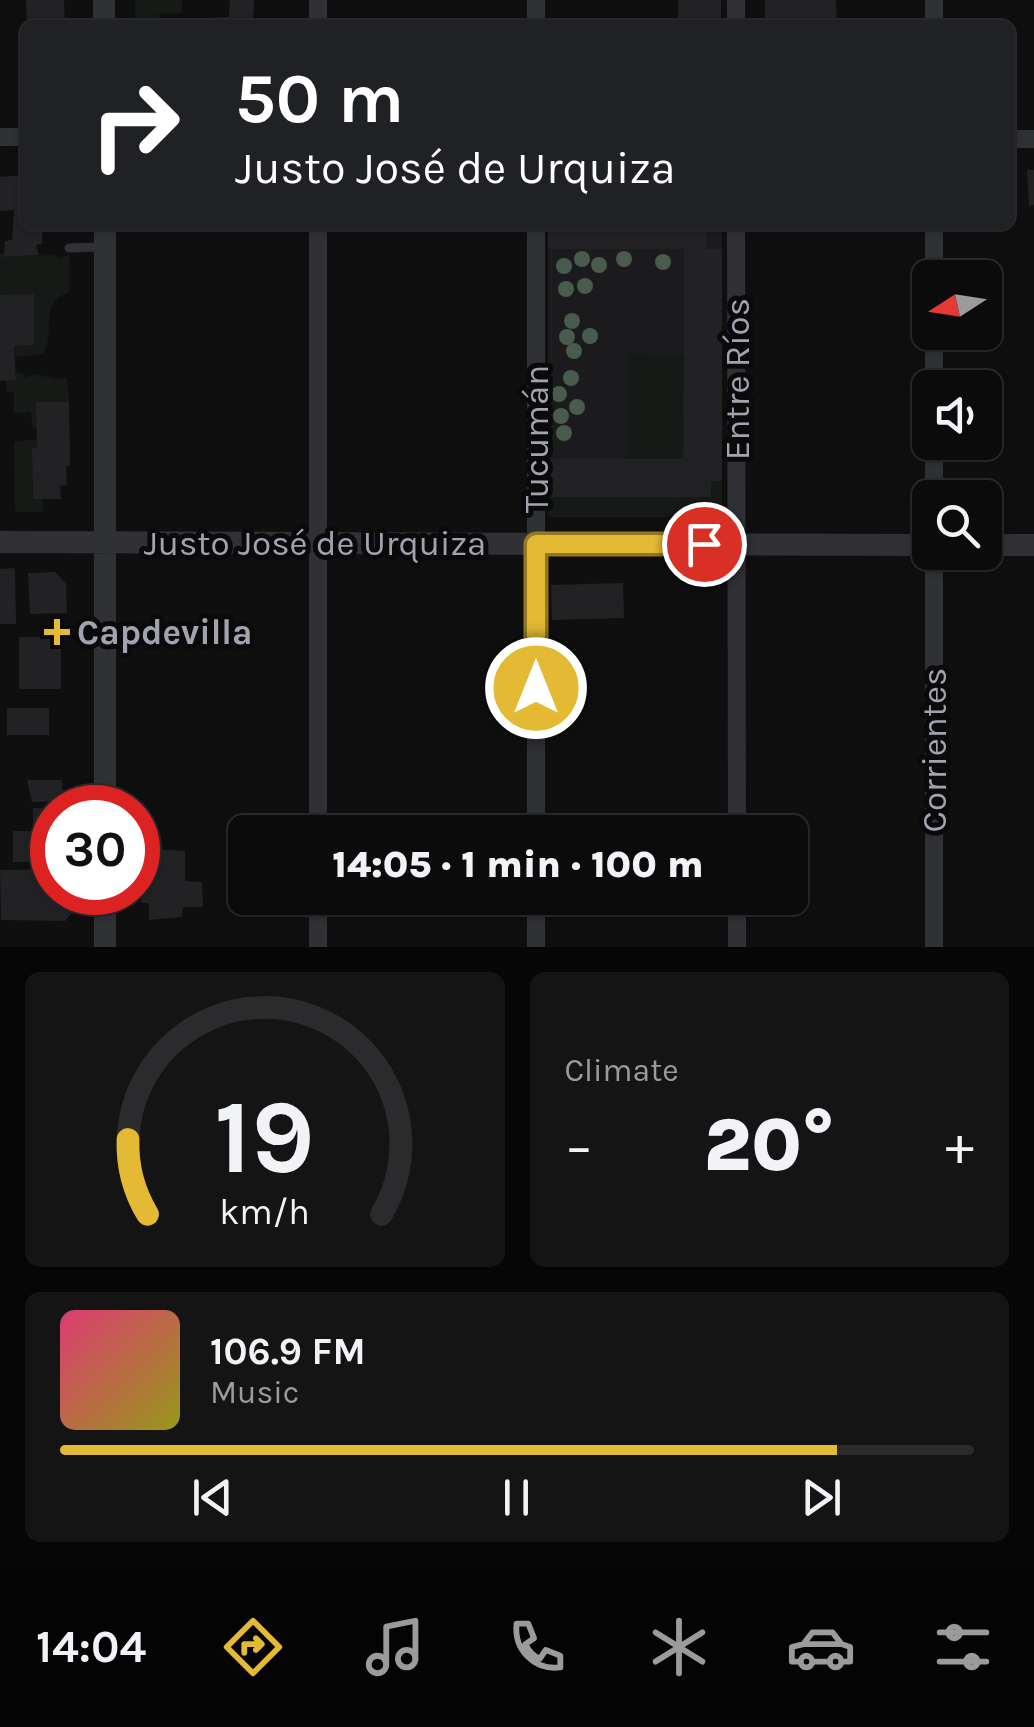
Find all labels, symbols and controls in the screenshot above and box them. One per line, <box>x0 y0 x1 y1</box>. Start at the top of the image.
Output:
text: 50 m <box>235 58 404 140</box>
icon: right <box>70 60 200 190</box>
text: Justo José de Urquiza <box>235 142 676 194</box>
north arrow <box>912 260 1002 350</box>
map controls <box>912 260 1002 570</box>
street label: Entre Ríos <box>717 298 758 460</box>
street label: Tucumán <box>516 365 557 513</box>
button: sound <box>912 370 1002 460</box>
button: search <box>912 480 1002 570</box>
pin <box>662 502 747 587</box>
icon: arrive <box>677 517 732 572</box>
street label: Justo José de Urquiza <box>144 523 486 564</box>
place label: Capdevilla <box>77 612 252 653</box>
marker: Capdevilla <box>46 621 68 643</box>
position arrow <box>484 636 588 740</box>
street label: Corrientes <box>914 668 955 832</box>
speed limit sign: 30 <box>30 785 160 915</box>
text: 14:05 · 1 min · 100 m <box>332 842 704 887</box>
text: Climate <box>565 1052 679 1089</box>
text: 19 <box>214 1077 315 1198</box>
text: 20° <box>704 1101 835 1189</box>
text: − <box>565 1114 593 1178</box>
text: + <box>945 1114 974 1178</box>
text: km/h <box>219 1191 310 1233</box>
text: 106.9 FM <box>210 1329 366 1374</box>
text: Music <box>210 1374 299 1411</box>
icon: previous <box>185 1470 240 1525</box>
icon: pause <box>489 1470 544 1525</box>
icon: next <box>794 1470 849 1525</box>
icon: directions <box>218 1612 288 1682</box>
icon: music <box>360 1612 430 1682</box>
icon: phone <box>502 1612 572 1682</box>
icon: climate <box>644 1612 714 1682</box>
icon: car <box>786 1612 856 1682</box>
icon: filters <box>928 1612 998 1682</box>
text: 14:04 <box>36 1621 146 1673</box>

